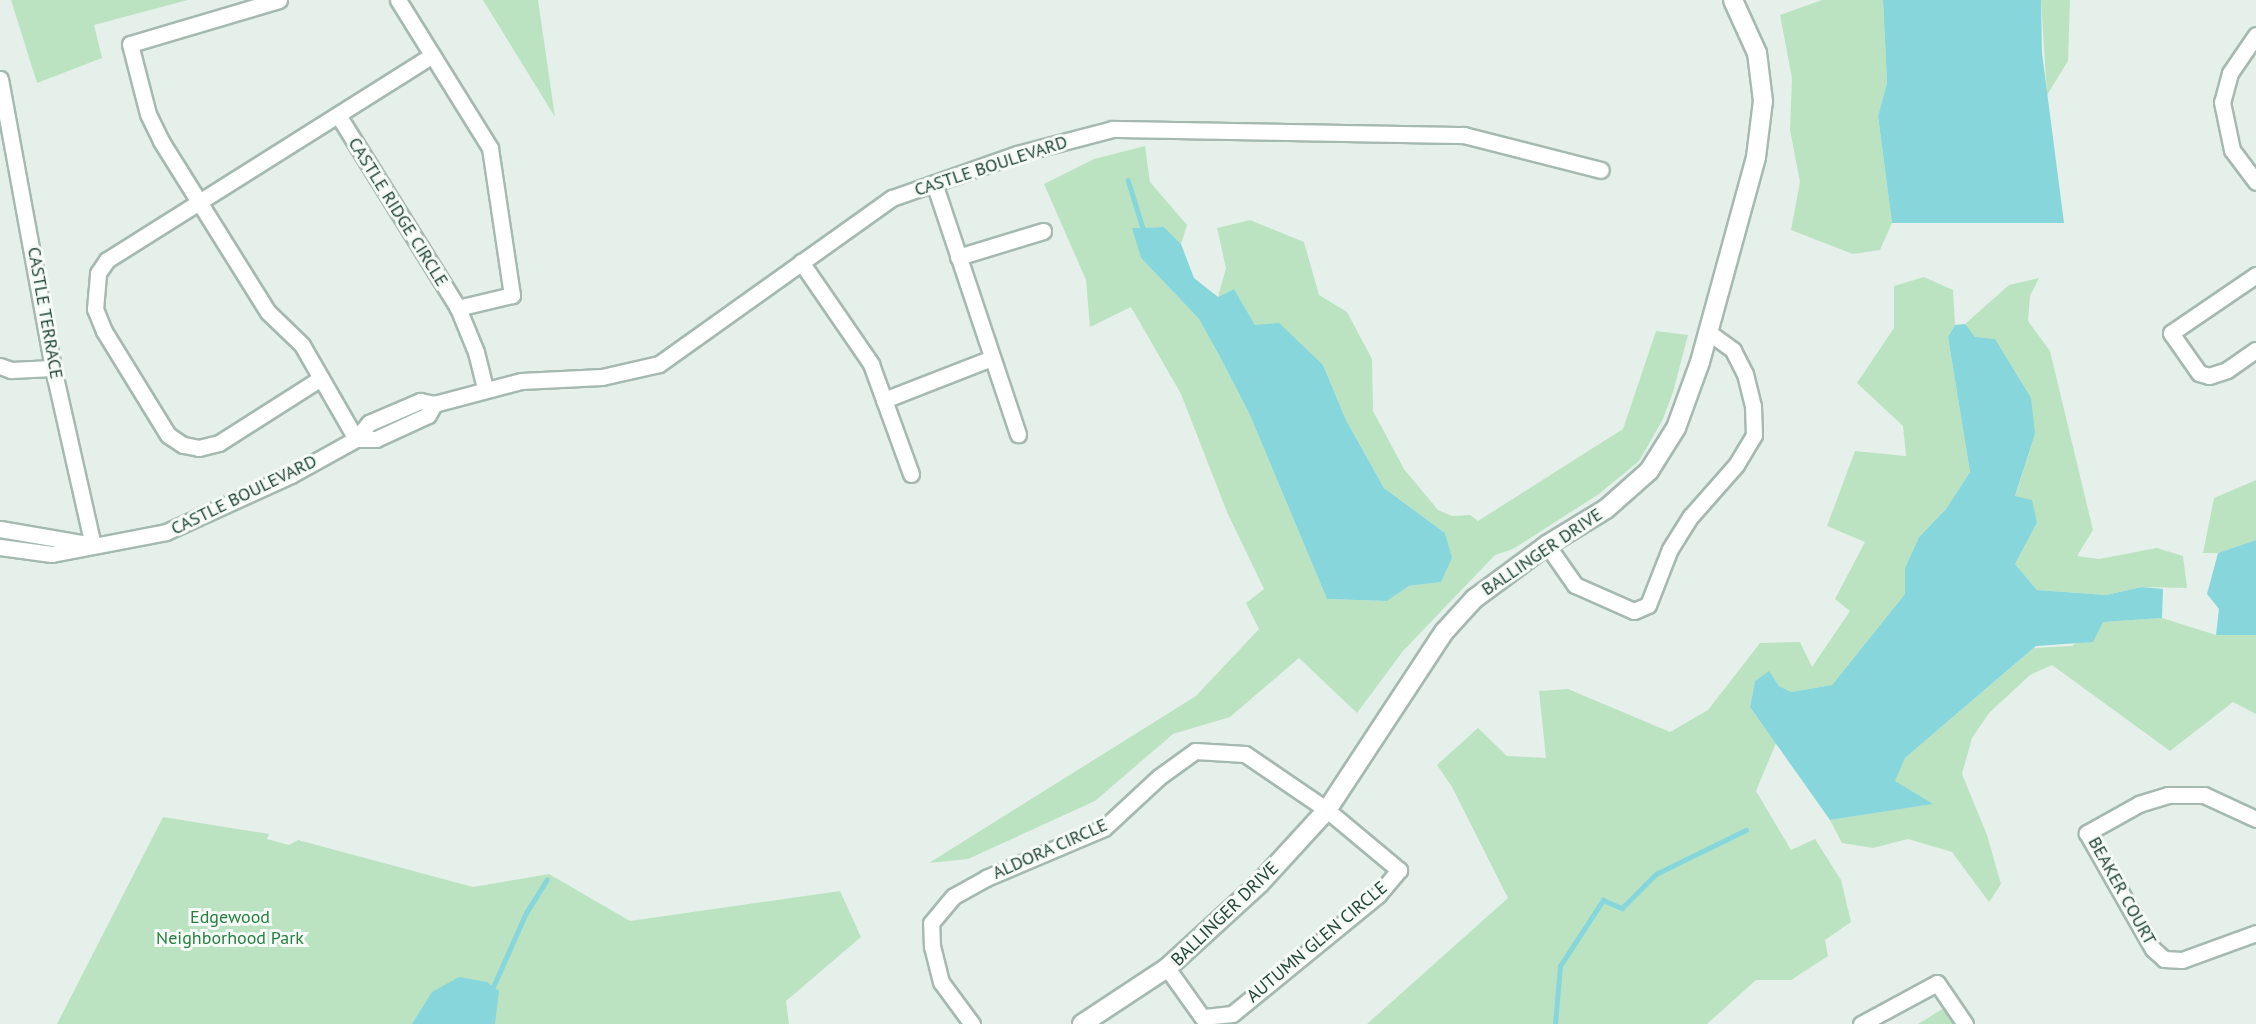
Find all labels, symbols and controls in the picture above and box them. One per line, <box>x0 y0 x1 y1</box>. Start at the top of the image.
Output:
street label: CASTLE BOULEVARD <box>912 131 1070 201</box>
street label: CASTLE RIDGE CIRCLE <box>343 134 453 290</box>
street label: CASTLE TERRACE <box>23 245 67 381</box>
street label: CASTLE BOULEVARD <box>168 450 320 540</box>
street label: BALLINGER DRIVE <box>1478 504 1606 600</box>
street label: ALDORA CIRCLE <box>989 814 1111 884</box>
street label: BEAKER COURT <box>2083 833 2161 949</box>
street label: BALLINGER DRIVE <box>1167 857 1283 971</box>
street label: AUTUMN GLEN CIRCLE <box>1242 877 1392 1007</box>
park label: Edgewood Neighborhood Park <box>156 907 304 950</box>

